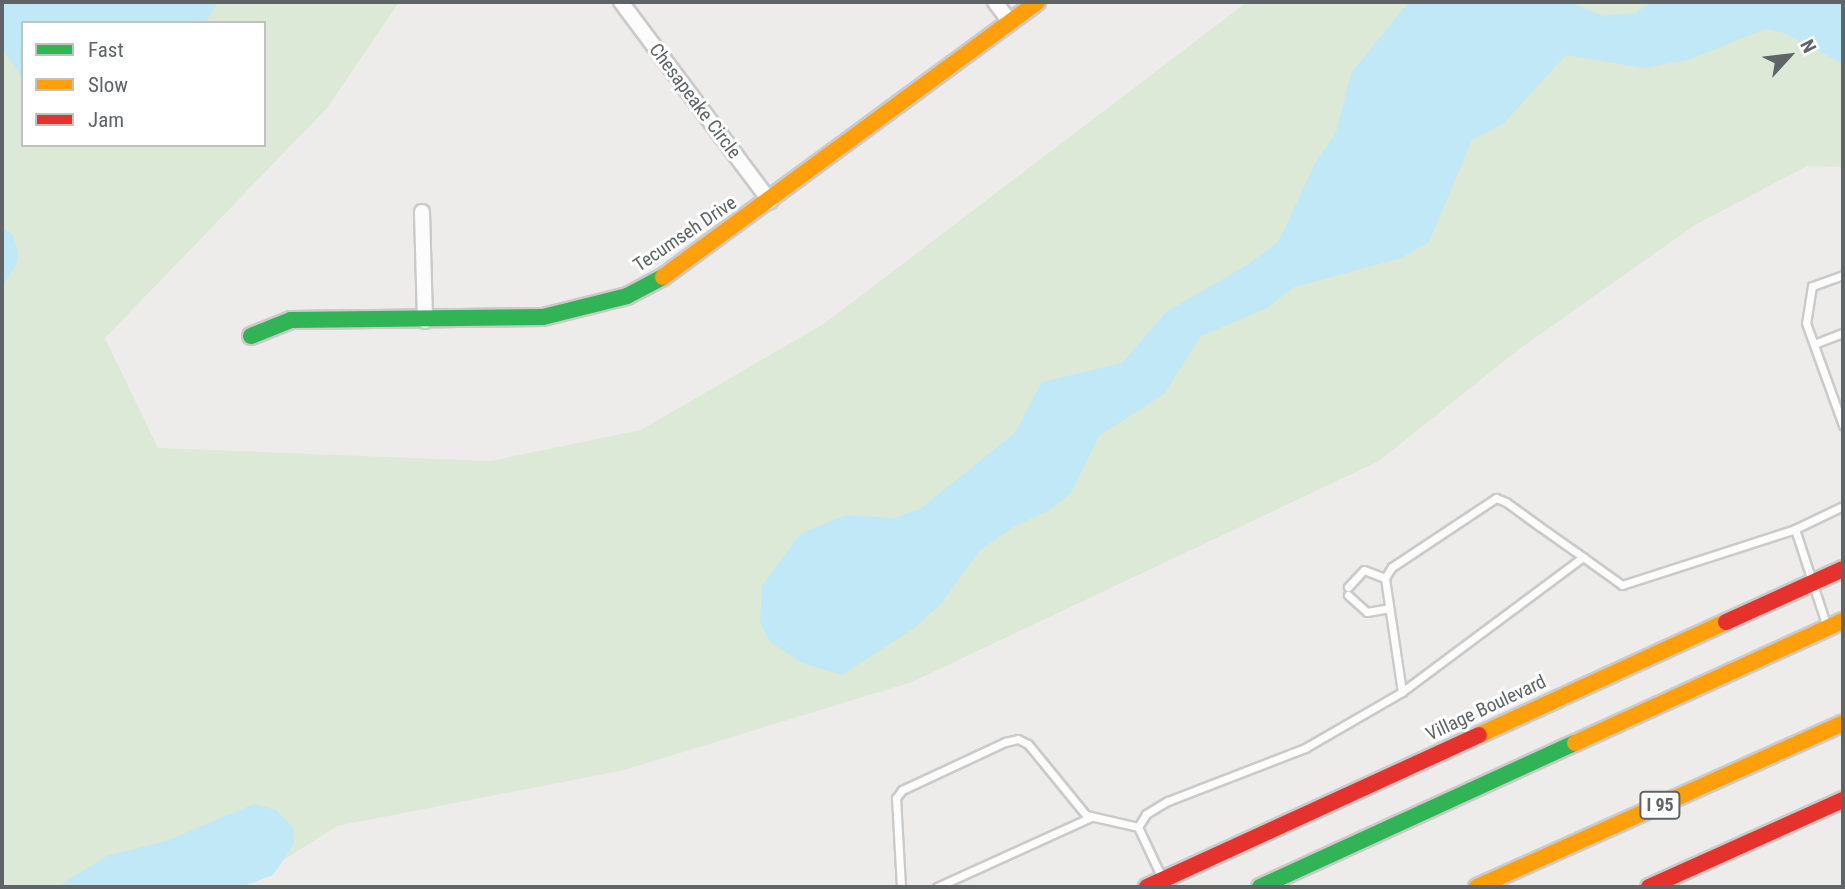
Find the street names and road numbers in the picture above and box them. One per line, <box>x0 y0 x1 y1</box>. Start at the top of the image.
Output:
street label: Chesapeake Circle <box>644 39 746 163</box>
street label: Tecumseh Drive <box>629 191 741 277</box>
street label: Village Boulevard <box>1422 670 1550 746</box>
road number: I 95 <box>1639 790 1681 820</box>

